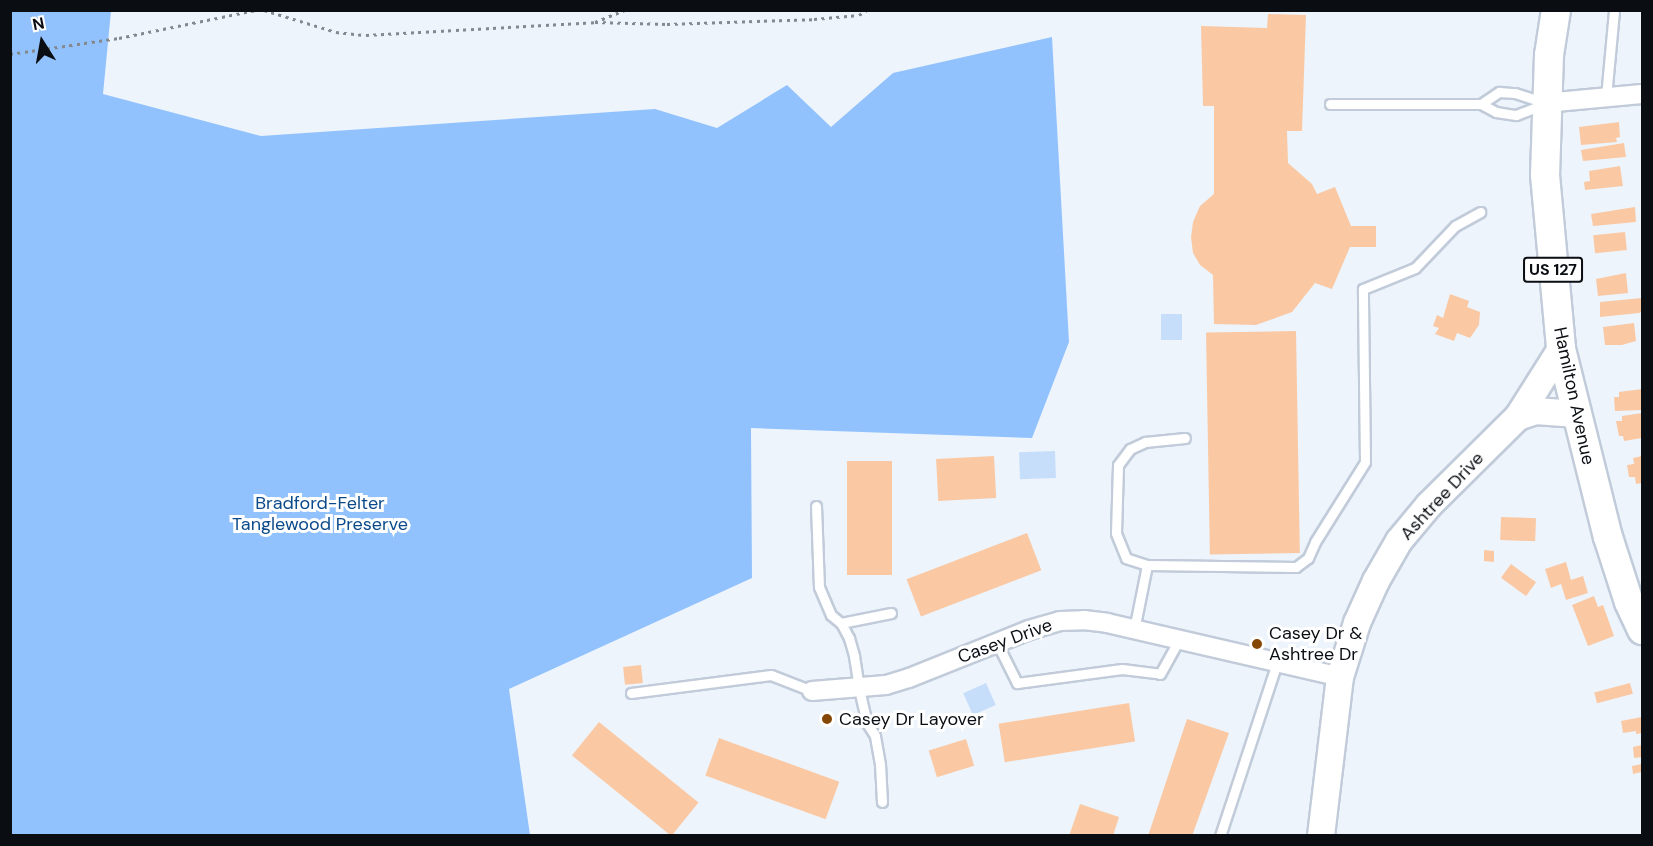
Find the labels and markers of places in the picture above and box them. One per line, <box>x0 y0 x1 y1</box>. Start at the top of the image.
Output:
place label: Casey Dr & Ashtree Dr <box>1269 623 1362 666</box>
marker: Casey Dr & Ashtree Dr <box>1250 637 1264 651</box>
place label: Casey Dr Layover <box>839 708 984 730</box>
marker: Casey Dr Layover <box>820 712 834 726</box>

